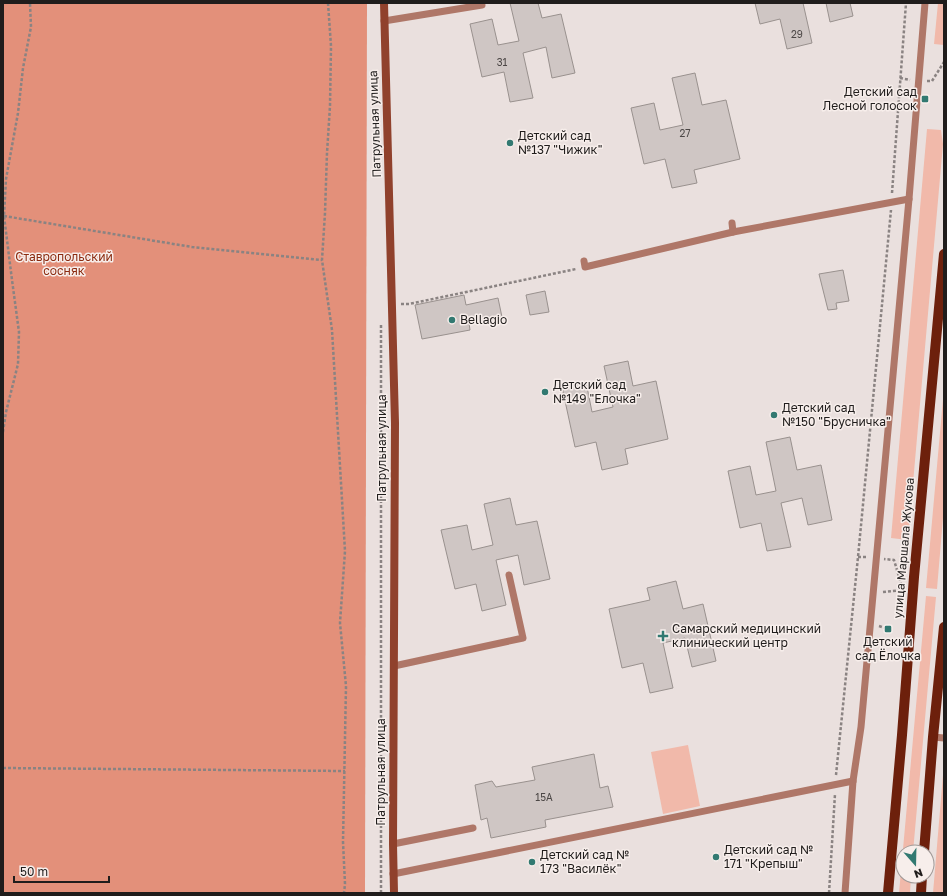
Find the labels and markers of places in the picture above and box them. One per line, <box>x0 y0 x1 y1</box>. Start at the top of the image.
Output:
place label: Детский сад Лесной голосок <box>823 84 917 113</box>
marker: Детский сад Лесной голосок <box>920 94 930 104</box>
place label: Детский сад №137 "Чижик" <box>518 128 602 157</box>
marker: Детский сад №137 "Чижик" <box>505 138 515 148</box>
place label: Bellagio <box>460 312 507 327</box>
marker: Bellagio <box>447 315 457 325</box>
place label: Детский сад №149 "Елочка" <box>553 377 641 406</box>
marker: Детский сад №149 "Елочка" <box>540 387 550 397</box>
place label: Детский сад №150 "Брусничка" <box>782 400 891 429</box>
marker: Детский сад №150 "Брусничка" <box>769 410 779 420</box>
place label: Самарский медицинский клинический центр <box>672 621 821 650</box>
marker: Детский сад Ёлочка <box>883 624 893 634</box>
marker: Самарский медицинский клинический центр <box>657 630 669 642</box>
place label: Детский сад Ёлочка <box>855 634 921 663</box>
place label: Детский сад № 171 "Крепыш" <box>724 842 813 871</box>
place label: Детский сад № 173 "Василёк" <box>540 847 629 876</box>
marker: Детский сад № 171 "Крепыш" <box>711 852 721 862</box>
marker: Детский сад № 173 "Василёк" <box>527 857 537 867</box>

